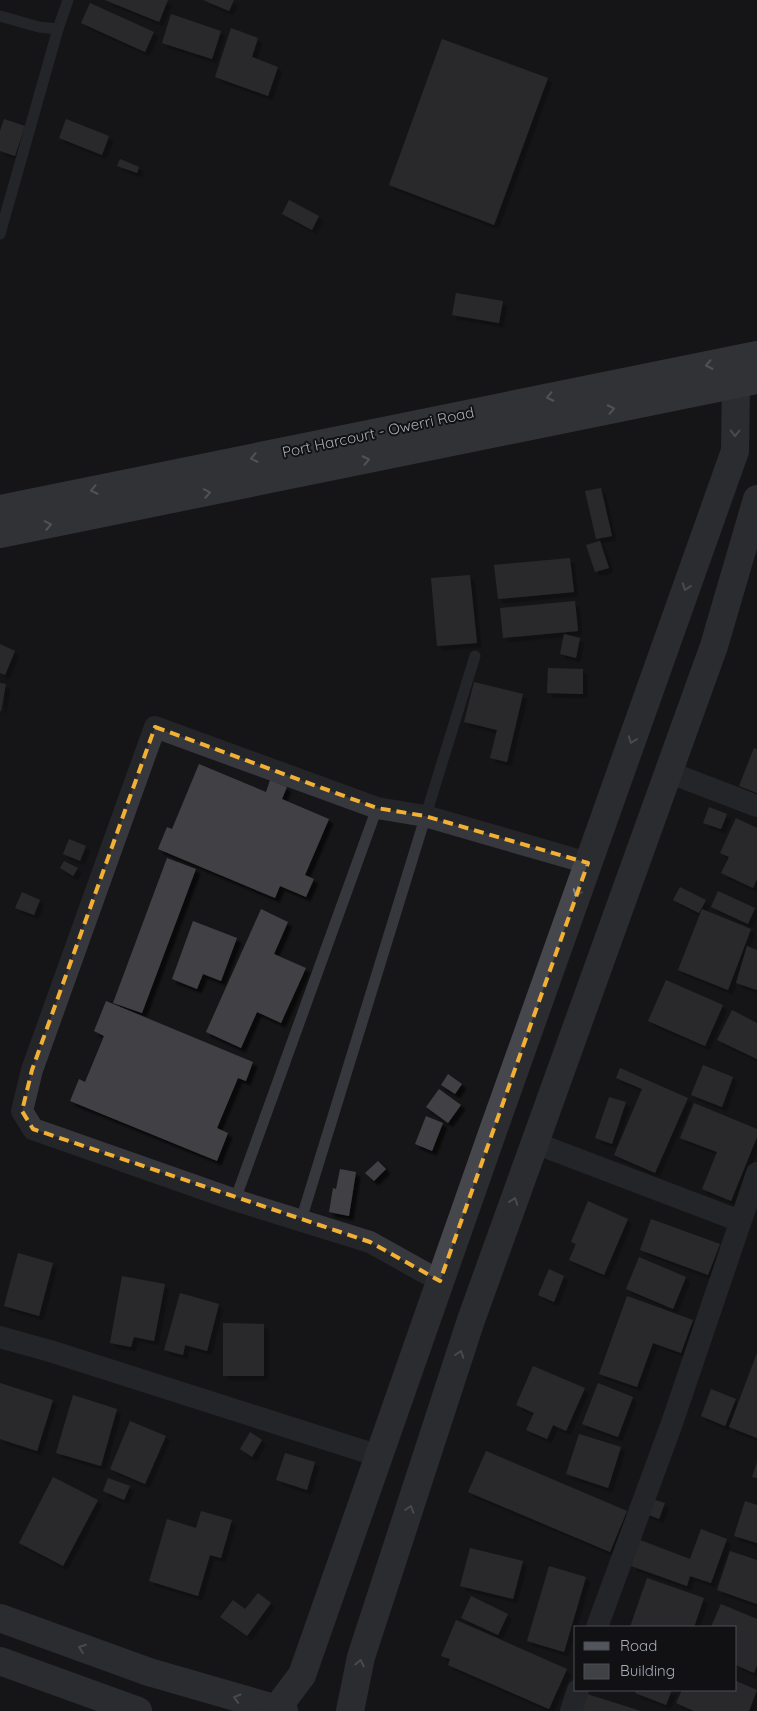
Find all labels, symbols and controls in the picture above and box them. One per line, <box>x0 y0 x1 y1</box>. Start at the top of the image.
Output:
one-way arrow <box>705 359 714 369</box>
one-way arrow <box>546 391 554 402</box>
street label: Port Harcourt - Owerri Road <box>280 402 476 462</box>
one-way arrow <box>607 405 616 415</box>
one-way arrow <box>730 429 740 437</box>
one-way arrow <box>249 452 258 462</box>
one-way arrow <box>362 455 371 466</box>
one-way arrow <box>90 484 99 495</box>
one-way arrow <box>203 488 212 498</box>
one-way arrow <box>43 520 52 530</box>
one-way arrow <box>682 582 692 590</box>
one-way arrow <box>628 735 638 743</box>
one-way arrow <box>573 888 583 897</box>
one-way arrow <box>508 1197 518 1206</box>
one-way arrow <box>454 1351 464 1359</box>
one-way arrow <box>404 1505 414 1513</box>
legend <box>574 1626 737 1691</box>
text: Road <box>620 1636 657 1655</box>
one-way arrow <box>79 1644 87 1654</box>
one-way arrow <box>354 1659 365 1668</box>
text: Building <box>620 1661 675 1680</box>
one-way arrow <box>234 1693 242 1703</box>

